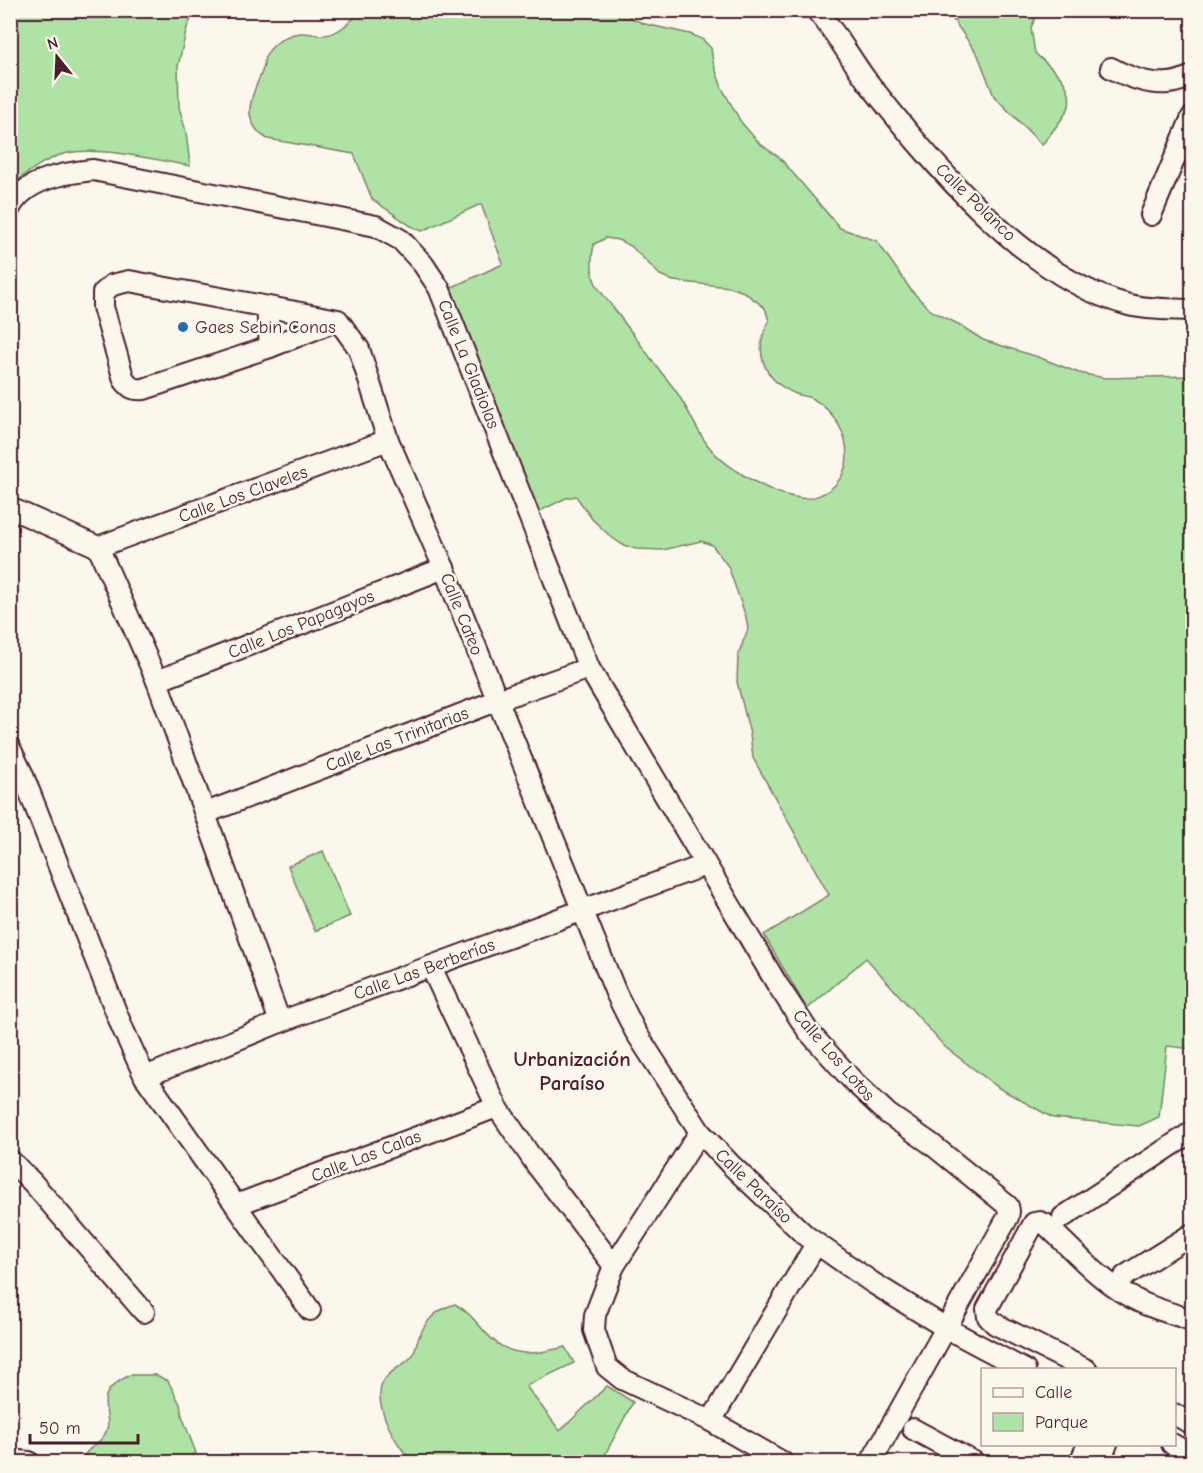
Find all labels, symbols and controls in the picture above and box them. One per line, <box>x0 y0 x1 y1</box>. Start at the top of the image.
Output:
north arrow <box>27 27 87 87</box>
text: N <box>45 34 60 54</box>
street label: Calle Polanco <box>931 159 1020 246</box>
street label: Calle La Gladiolas <box>433 297 504 432</box>
place label: Gaes Sebin Conas <box>195 317 336 338</box>
marker: Gaes Sebin Conas <box>176 320 190 334</box>
street label: Calle Los Claveles <box>176 461 311 528</box>
street label: Calle Cateo <box>436 570 488 658</box>
street label: Calle Los Papagayos <box>225 586 377 663</box>
street label: Calle Las Trinitarias <box>323 703 472 776</box>
street label: Calle Las Berberías <box>351 934 498 1005</box>
street label: Calle Los Lotos <box>788 1005 879 1105</box>
district label: Urbanización Paraíso <box>513 1047 631 1095</box>
street label: Calle Las Calas <box>308 1126 424 1187</box>
street label: Calle Paraíso <box>711 1144 797 1228</box>
legend <box>981 1368 1176 1446</box>
text: Calle <box>1035 1382 1072 1403</box>
scale bar <box>30 1407 138 1445</box>
text: Parque <box>1035 1412 1088 1433</box>
text: 50 m <box>39 1418 81 1439</box>

